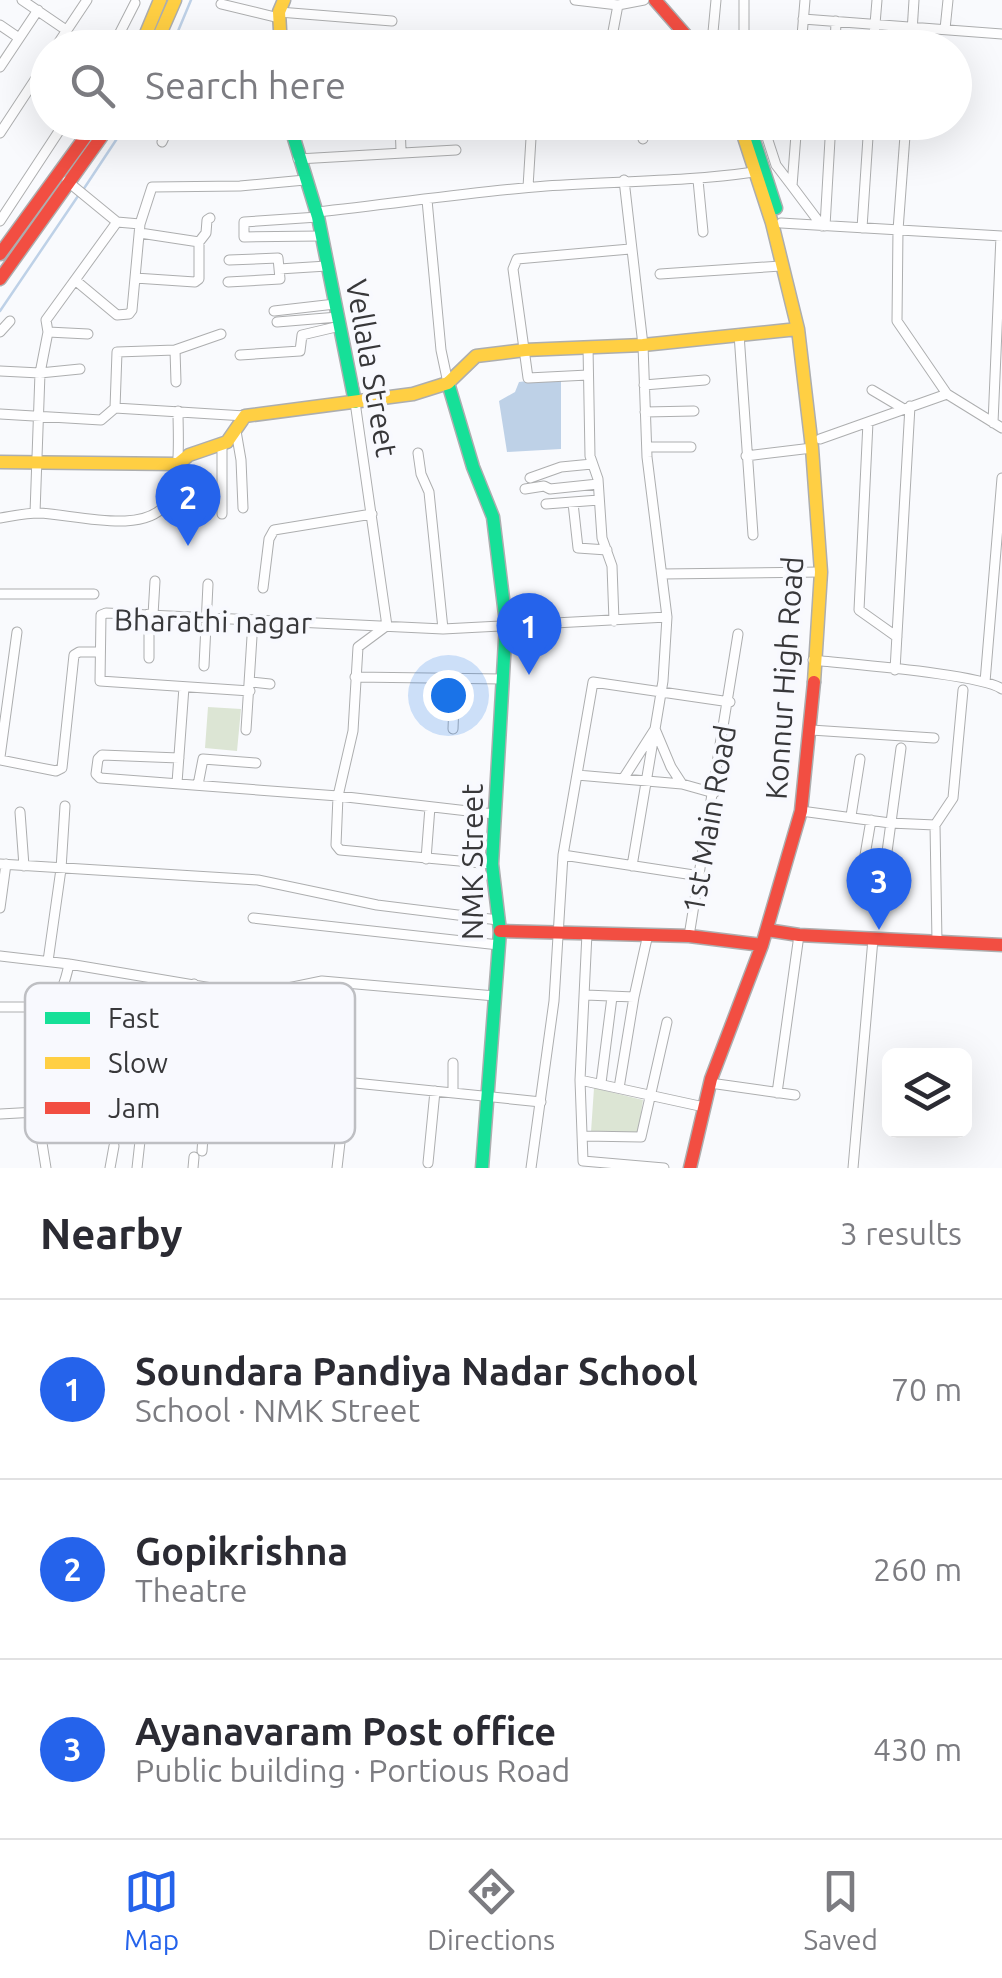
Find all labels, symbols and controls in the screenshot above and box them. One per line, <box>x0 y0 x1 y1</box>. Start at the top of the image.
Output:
search box <box>30 30 972 140</box>
icon: search <box>65 58 120 113</box>
text: Search here <box>145 64 346 106</box>
street label: Vellala Street <box>340 277 404 460</box>
pin: 2 <box>156 464 220 546</box>
street label: Konnur High Road <box>759 555 809 801</box>
pin: 1 <box>496 592 562 675</box>
street label: Bharathi nagar <box>114 602 313 640</box>
your location <box>423 670 474 721</box>
street label: 1st Main Road <box>676 722 742 916</box>
street label: NMK Street <box>455 784 489 940</box>
pin: 3 <box>846 848 912 930</box>
legend <box>25 983 355 1143</box>
text: Fast <box>108 1002 159 1033</box>
text: Slow <box>108 1047 168 1078</box>
map controls <box>882 1048 972 1138</box>
button: layers <box>882 1048 972 1138</box>
text: Jam <box>108 1092 160 1123</box>
text: Nearby <box>40 1210 183 1257</box>
text: 3 results <box>840 1215 962 1251</box>
text: Soundara Pandiya Nadar School <box>135 1350 698 1392</box>
text: 1 <box>63 1371 82 1407</box>
text: 70 m <box>891 1371 962 1407</box>
text: School · NMK Street <box>135 1392 420 1428</box>
text: Gopikrishna <box>135 1530 348 1572</box>
text: 2 <box>63 1551 82 1587</box>
text: 260 m <box>873 1551 962 1587</box>
text: Theatre <box>135 1572 248 1608</box>
text: Ayanavaram Post office <box>135 1710 556 1752</box>
text: 3 <box>63 1731 82 1767</box>
text: 430 m <box>873 1731 962 1767</box>
text: Public building · Portious Road <box>135 1752 570 1788</box>
tab: Map <box>124 1864 179 1955</box>
tab: Directions <box>427 1864 555 1955</box>
tab: Saved <box>803 1864 878 1955</box>

